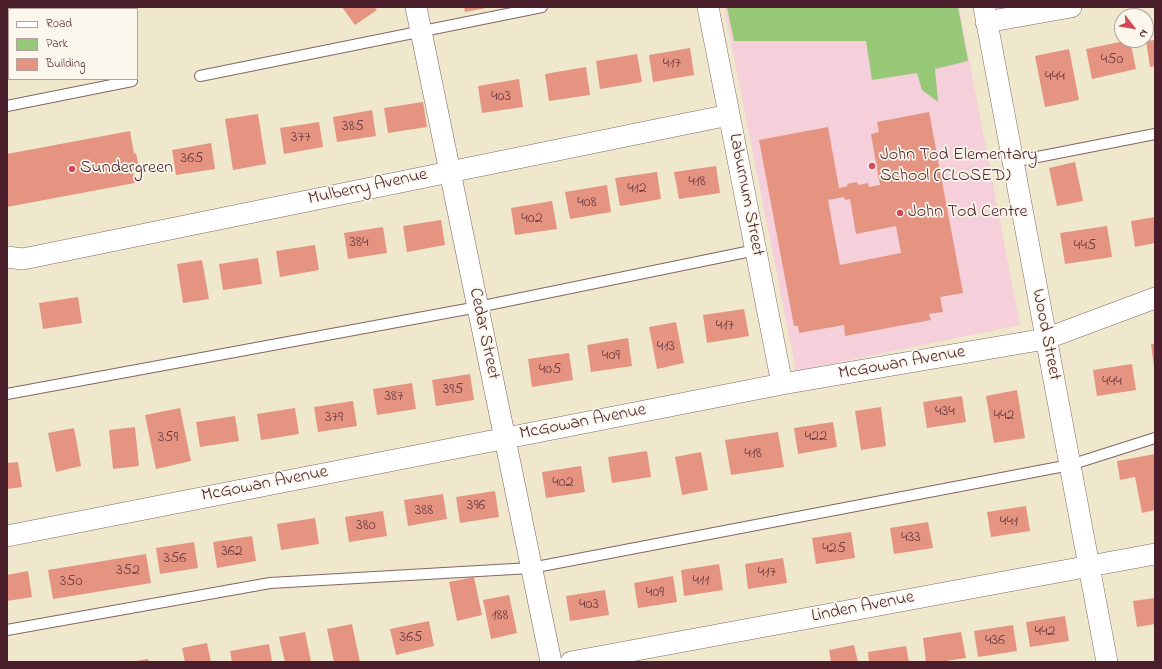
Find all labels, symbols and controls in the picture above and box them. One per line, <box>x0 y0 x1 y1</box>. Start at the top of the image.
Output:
legend <box>8 8 138 80</box>
north arrow <box>1114 8 1154 48</box>
text: Road <box>46 15 72 33</box>
text: N <box>1135 26 1152 41</box>
text: Park <box>46 35 68 53</box>
house number: 450 <box>1101 50 1123 70</box>
house number: 417 <box>663 54 681 74</box>
text: Building <box>46 55 85 73</box>
house number: 444 <box>1045 67 1065 87</box>
house number: 403 <box>491 87 511 107</box>
house number: 385 <box>342 117 364 137</box>
house number: 377 <box>291 128 311 148</box>
street label: Laburnum Street <box>723 132 767 258</box>
place label: John Tod Elementary School (CLOSED) <box>880 145 1037 188</box>
house number: 365 <box>181 149 203 169</box>
place label: Sundergreen <box>80 158 173 180</box>
marker: John Tod Elementary School (CLOSED) <box>867 161 877 171</box>
marker: Sundergreen <box>67 164 77 174</box>
street label: Mulberry Avenue <box>306 165 430 211</box>
house number: 418 <box>688 172 706 192</box>
house number: 412 <box>627 179 647 199</box>
house number: 408 <box>577 193 597 213</box>
place label: John Tod Centre <box>908 202 1028 224</box>
marker: John Tod Centre <box>895 208 905 218</box>
house number: 402 <box>521 209 543 229</box>
house number: 384 <box>349 233 369 253</box>
house number: 445 <box>1074 236 1096 256</box>
street label: Cedar Street <box>463 286 503 382</box>
street label: Wood Street <box>1026 287 1064 383</box>
house number: 417 <box>716 316 734 336</box>
house number: 413 <box>657 337 675 357</box>
street label: McGowan Avenue <box>837 342 967 386</box>
house number: 409 <box>602 346 620 366</box>
house number: 405 <box>539 360 561 380</box>
house number: 444 <box>1102 372 1122 392</box>
house number: 395 <box>443 380 463 400</box>
house number: 387 <box>384 387 404 407</box>
street label: McGowan Avenue <box>518 400 648 446</box>
house number: 434 <box>935 402 955 422</box>
house number: 442 <box>993 406 1015 426</box>
house number: 379 <box>325 408 343 428</box>
house number: 422 <box>805 427 827 447</box>
house number: 359 <box>158 428 178 448</box>
house number: 418 <box>744 444 762 464</box>
street label: McGowan Avenue <box>200 462 330 508</box>
house number: 402 <box>552 473 574 493</box>
house number: 396 <box>467 496 485 516</box>
house number: 388 <box>415 501 433 521</box>
house number: 441 <box>1000 512 1018 532</box>
house number: 380 <box>356 516 376 536</box>
house number: 433 <box>901 528 921 548</box>
house number: 425 <box>822 539 846 559</box>
house number: 362 <box>221 542 243 562</box>
house number: 356 <box>164 549 186 569</box>
house number: 352 <box>116 561 140 581</box>
house number: 417 <box>758 563 776 583</box>
house number: 411 <box>693 571 709 591</box>
house number: 350 <box>60 572 82 592</box>
house number: 409 <box>646 583 664 603</box>
street label: Linden Avenue <box>810 587 916 629</box>
house number: 403 <box>579 595 599 615</box>
house number: 188 <box>491 606 509 626</box>
house number: 442 <box>1034 622 1056 642</box>
house number: 365 <box>400 628 422 648</box>
house number: 436 <box>985 631 1005 651</box>

